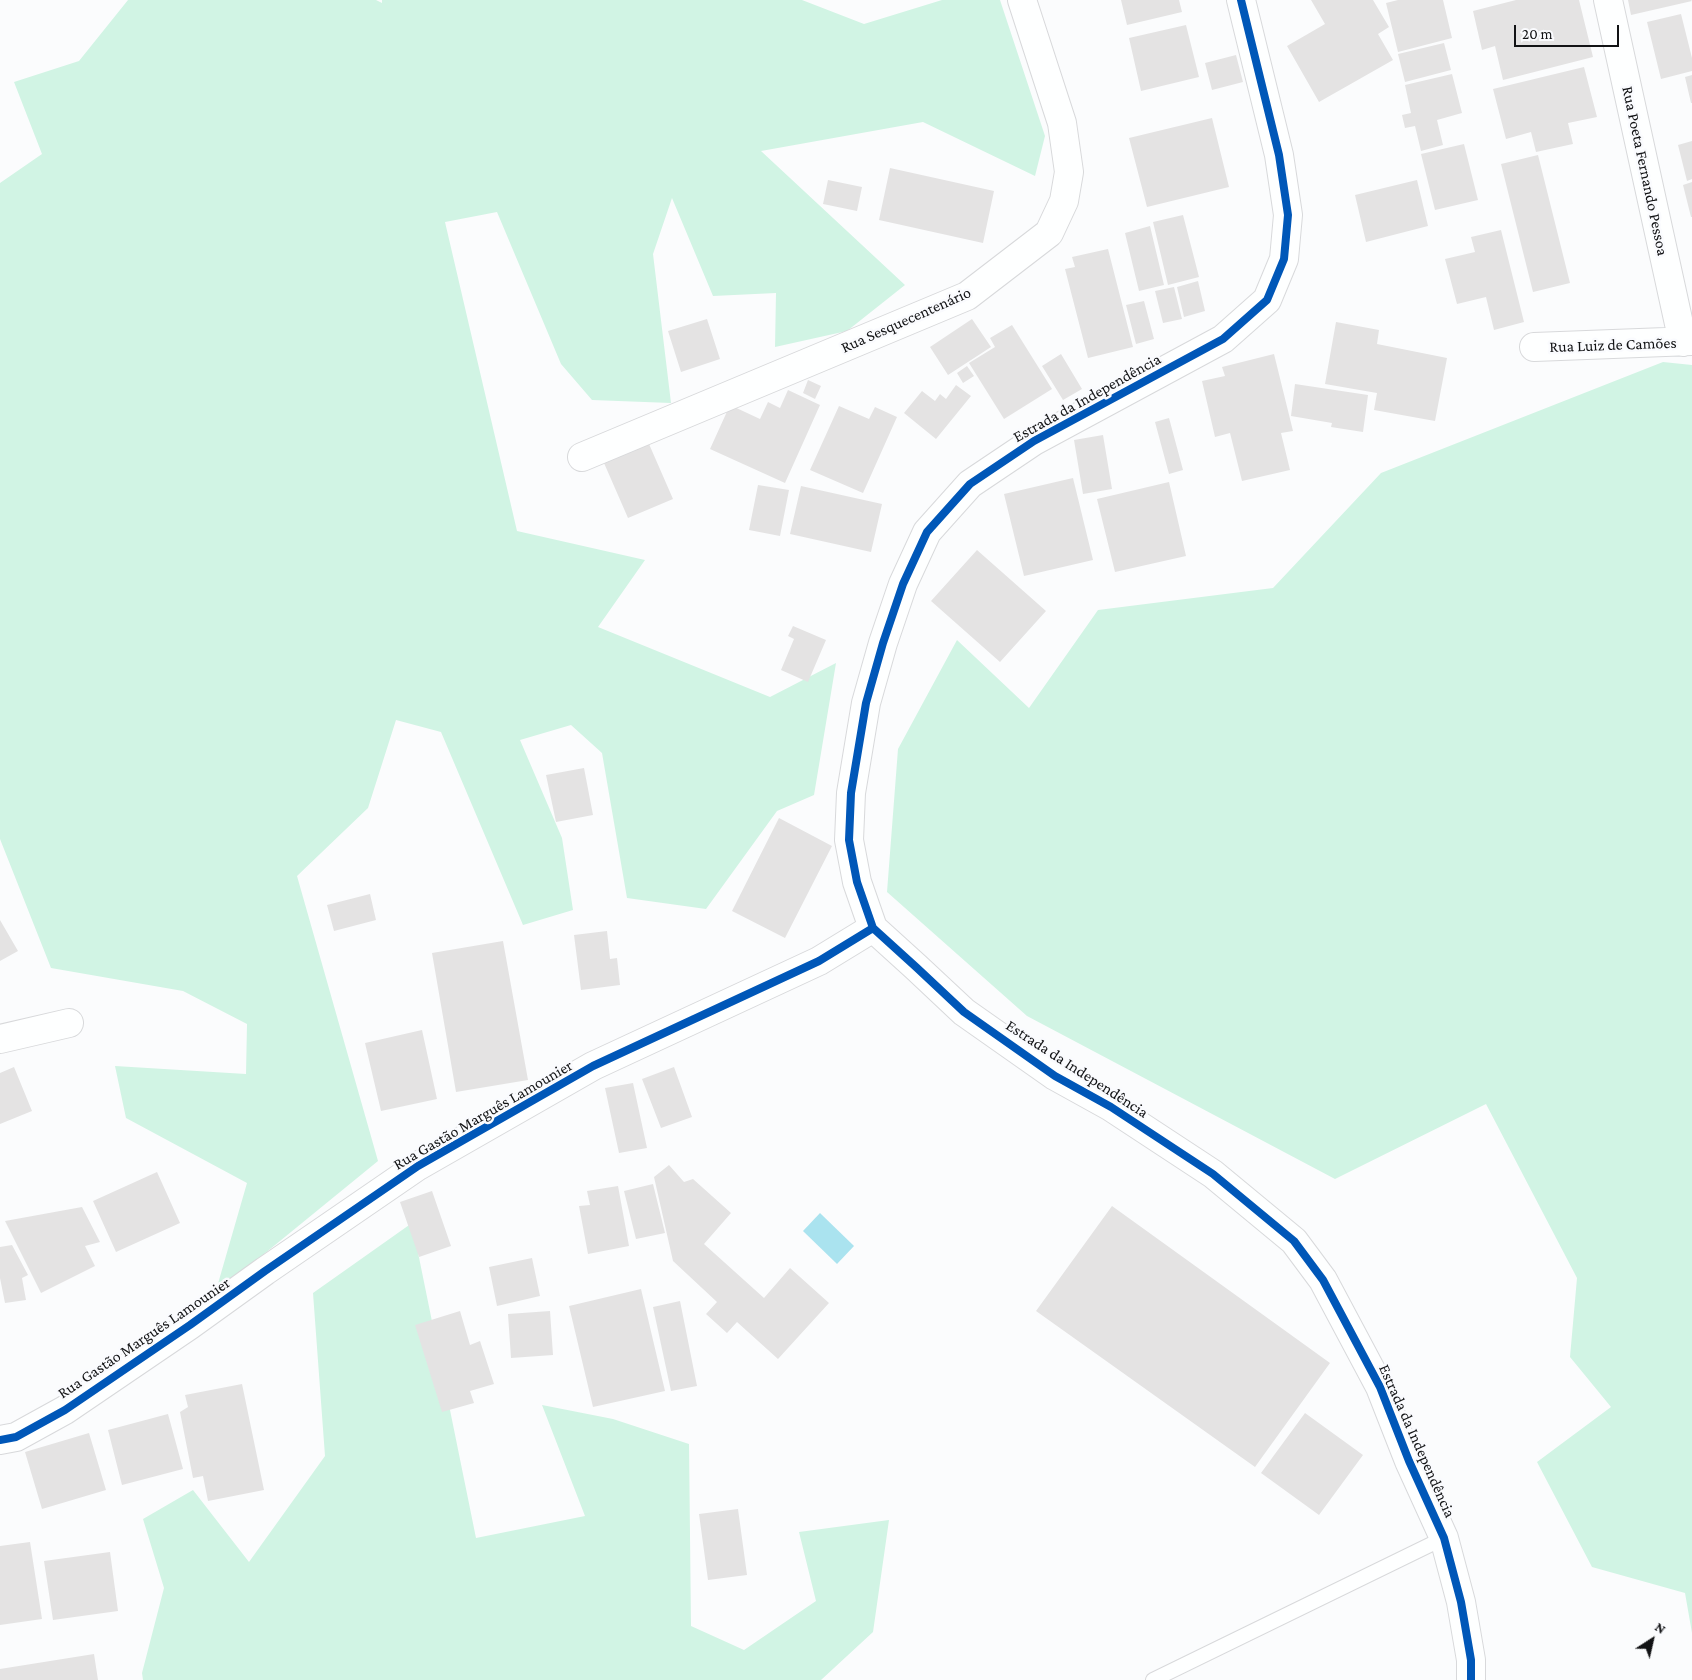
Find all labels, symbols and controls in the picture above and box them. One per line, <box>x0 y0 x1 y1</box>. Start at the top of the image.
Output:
scale bar <box>1517 15 1622 47</box>
text: 20 m <box>1522 26 1553 42</box>
street label: Rua Poeta Fernando Pessoa <box>1618 85 1672 257</box>
street label: Rua Sesquecentenário <box>838 283 974 357</box>
street label: Rua Luiz de Camões <box>1549 333 1677 357</box>
street label: Estrada da Independência <box>1010 349 1164 447</box>
street label: Estrada da Independência <box>1002 1016 1152 1122</box>
street label: Rua Gastão Marguês Lamounier <box>390 1056 576 1174</box>
street label: Rua Gastão Marguês Lamounier <box>54 1273 234 1403</box>
street label: Estrada da Independência <box>1374 1361 1460 1521</box>
north arrow <box>1627 1615 1677 1665</box>
text: N <box>1652 1618 1669 1637</box>

